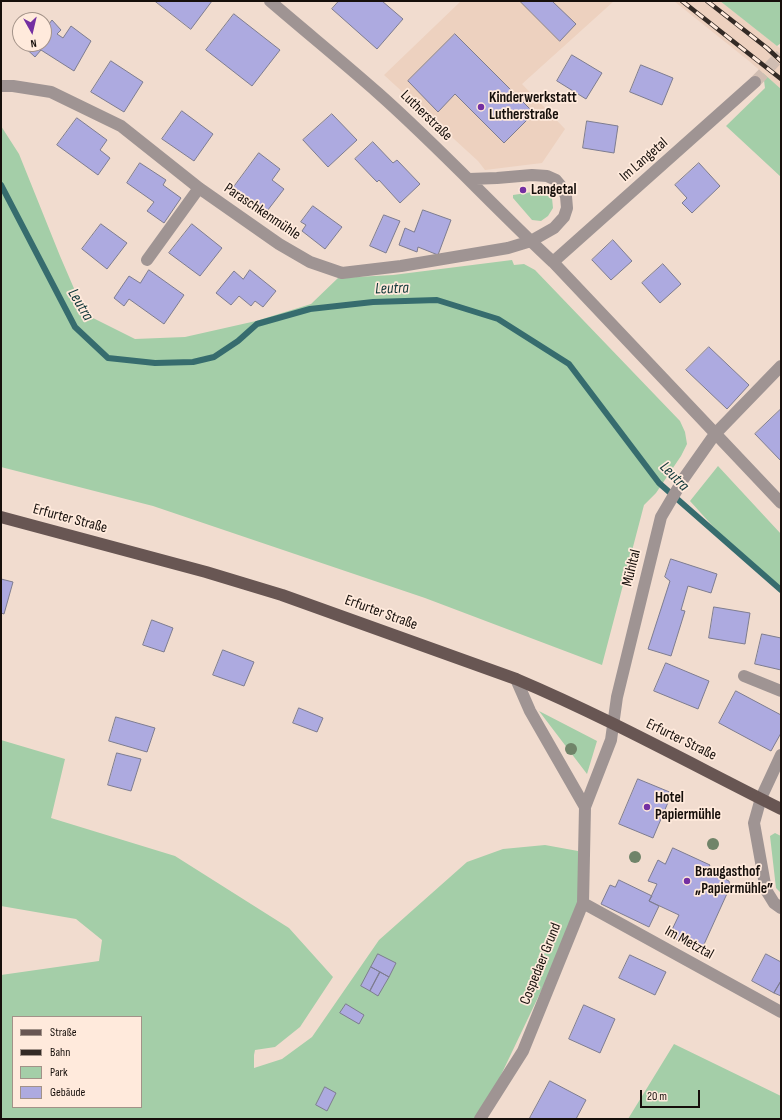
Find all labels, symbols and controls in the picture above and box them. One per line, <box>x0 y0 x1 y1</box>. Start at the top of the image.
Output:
north arrow <box>12 12 52 52</box>
text: N <box>30 37 37 50</box>
street label: Lutherstraße <box>396 87 456 145</box>
place label: Kinderwerkstatt Lutherstraße <box>489 89 577 124</box>
marker: Kinderwerkstatt Lutherstraße <box>476 102 486 112</box>
street label: Im Langetal <box>616 134 672 186</box>
street label: Paraschkenmühle <box>220 180 304 244</box>
place label: Langetal <box>531 181 577 199</box>
marker: Langetal <box>518 185 528 195</box>
water label: Leutra <box>375 279 409 299</box>
water label: Leutra <box>63 286 97 324</box>
water label: Leutra <box>655 458 693 496</box>
street label: Erfurter Straße <box>31 500 109 538</box>
street label: Mühltal <box>619 548 645 588</box>
street label: Erfurter Straße <box>342 592 420 634</box>
street label: Erfurter Straße <box>643 715 719 765</box>
place label: Hotel Papiermühle <box>655 789 721 824</box>
marker: Hotel Papiermühle <box>642 802 652 812</box>
place label: Braugasthof „Papiermühle” <box>695 863 773 898</box>
marker: Braugasthof „Papiermühle” <box>682 876 692 886</box>
street label: Cospedaer Grund <box>516 921 566 1007</box>
street label: Im Metztal <box>661 922 717 964</box>
legend <box>12 1016 142 1108</box>
text: Straße <box>50 1025 77 1040</box>
text: Bahn <box>50 1045 70 1060</box>
text: Park <box>50 1065 68 1080</box>
scale bar <box>642 1082 702 1108</box>
text: Gebäude <box>50 1085 85 1100</box>
text: 20 m <box>647 1089 667 1104</box>

